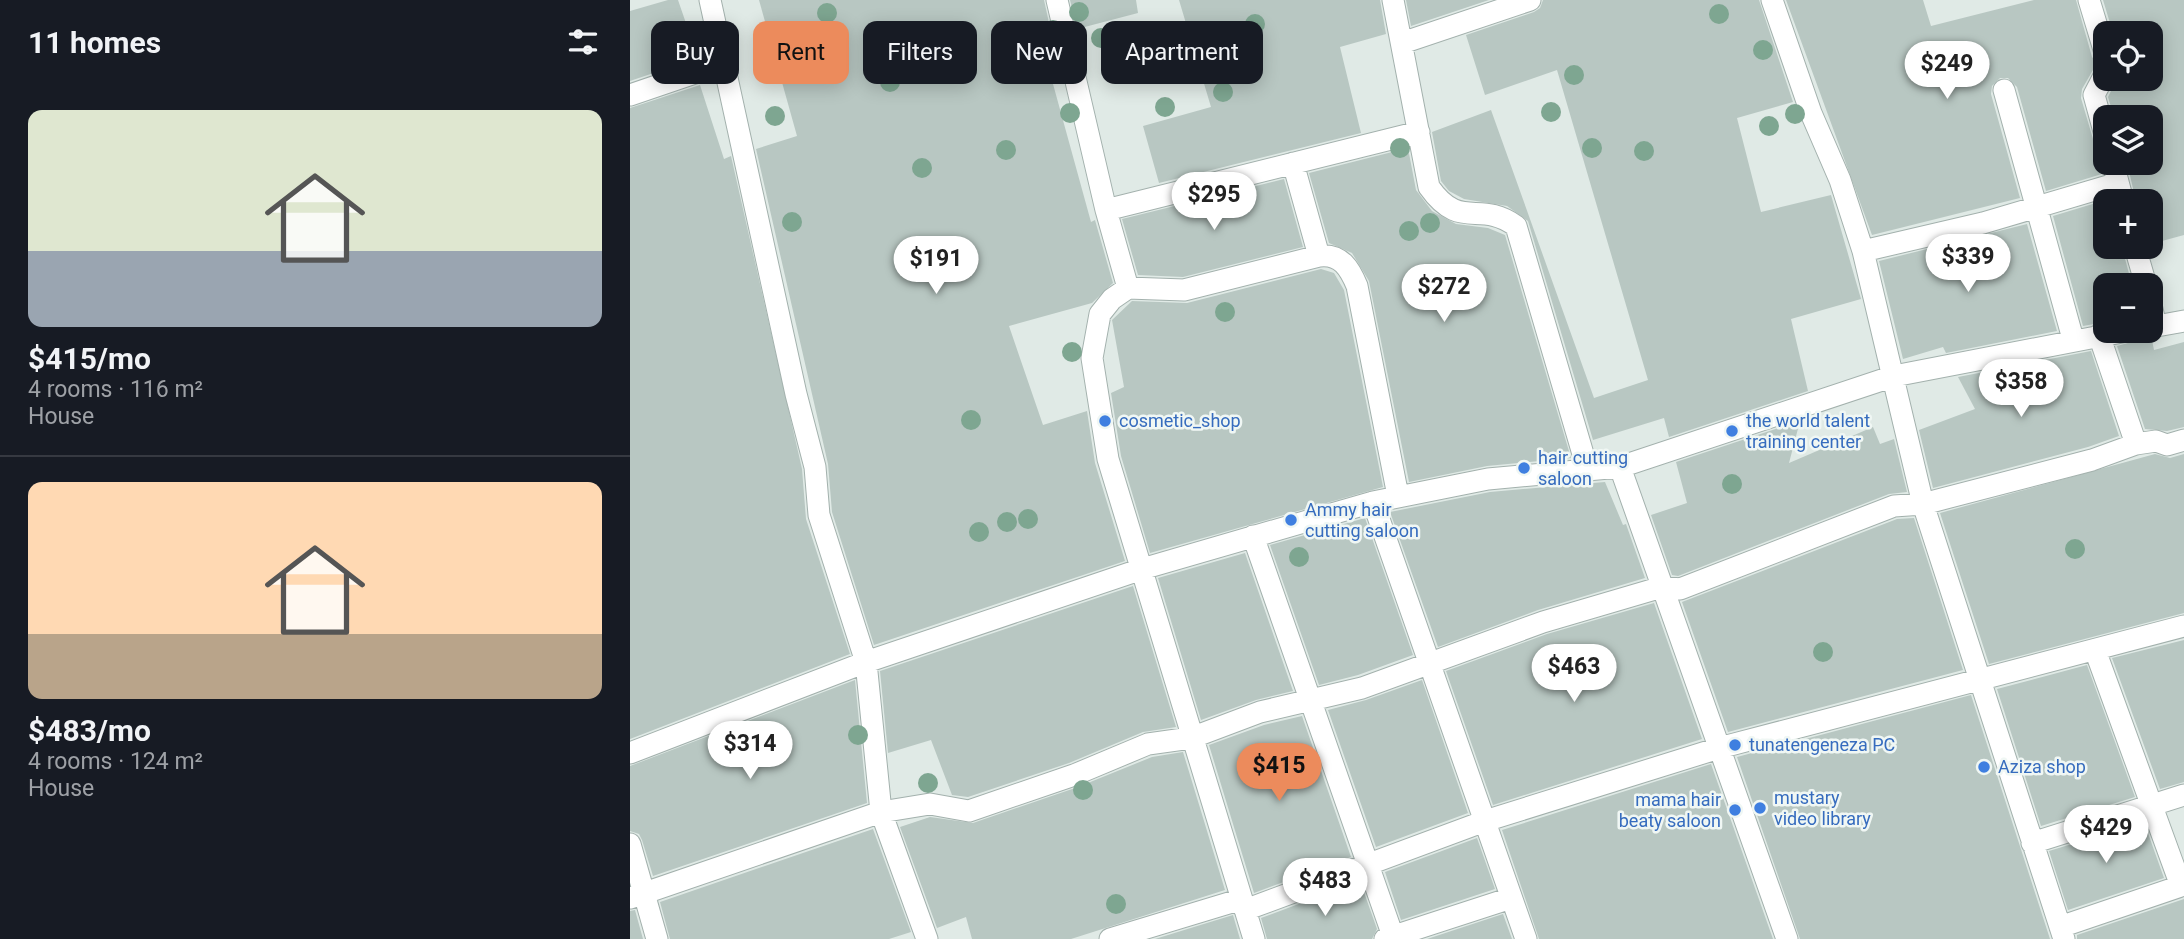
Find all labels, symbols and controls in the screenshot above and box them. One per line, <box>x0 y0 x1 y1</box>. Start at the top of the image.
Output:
chip: Buy <box>651 21 739 84</box>
chip: Rent <box>753 21 849 84</box>
chip: Filters <box>863 21 977 84</box>
chip: New <box>991 21 1087 84</box>
chip: Apartment <box>1101 21 1263 84</box>
map controls <box>2093 21 2163 343</box>
button: locate <box>2093 21 2163 91</box>
icon: filters <box>564 23 602 61</box>
text: 11 homes <box>28 25 161 60</box>
pin: $249 <box>1906 42 1988 101</box>
text: $249 <box>1921 50 1973 77</box>
button: layers <box>2093 105 2163 175</box>
icon: home <box>252 155 378 281</box>
pin: $295 <box>1173 173 1255 232</box>
text: $295 <box>1188 181 1240 208</box>
button: + <box>2093 189 2163 259</box>
pin: $339 <box>1927 234 2009 294</box>
pin: $191 <box>895 236 977 296</box>
text: $339 <box>1942 243 1994 270</box>
text: $191 <box>910 245 962 272</box>
pin: $272 <box>1403 264 1485 324</box>
text: $272 <box>1418 273 1470 300</box>
button: − <box>2093 273 2163 343</box>
text: $415/mo <box>28 341 151 376</box>
pin: $358 <box>1980 360 2062 419</box>
text: $358 <box>1995 368 2047 395</box>
text: 4 rooms · 116 m² <box>28 376 203 403</box>
text: House <box>28 403 94 430</box>
place label: cosmetic_shop <box>1119 410 1241 431</box>
place label: the world talent training center <box>1746 410 1870 452</box>
marker: cosmetic_shop <box>1097 413 1113 429</box>
marker: the world talent training center <box>1724 423 1740 439</box>
place label: hair cutting saloon <box>1538 447 1628 489</box>
marker: hair cutting saloon <box>1516 460 1532 476</box>
place label: Ammy hair cutting saloon <box>1305 499 1419 541</box>
marker: Ammy hair cutting saloon <box>1283 512 1299 528</box>
icon: home <box>252 527 378 653</box>
pin: $463 <box>1533 644 1615 704</box>
text: $463 <box>1548 653 1600 680</box>
text: $483/mo <box>28 713 151 748</box>
pin: $314 <box>709 722 791 781</box>
text: $314 <box>724 730 776 757</box>
place label: tunatengeneza PC <box>1749 734 1895 755</box>
marker: tunatengeneza PC <box>1727 737 1743 753</box>
pin: $415 <box>1238 744 1320 803</box>
text: 4 rooms · 124 m² <box>28 748 203 775</box>
text: $415 <box>1253 752 1305 779</box>
place label: Aziza shop <box>1998 756 2086 777</box>
marker: Aziza shop <box>1976 759 1992 775</box>
text: House <box>28 775 94 802</box>
place label: mustary video library <box>1774 787 1871 829</box>
place label: mama hair beaty saloon <box>1619 789 1721 831</box>
marker: mustary video library <box>1752 800 1768 816</box>
marker: mama hair beaty saloon <box>1727 802 1743 818</box>
pin: $429 <box>2065 806 2147 865</box>
text: $429 <box>2080 814 2132 841</box>
pin: $483 <box>1284 858 1366 918</box>
text: $483 <box>1299 867 1351 894</box>

